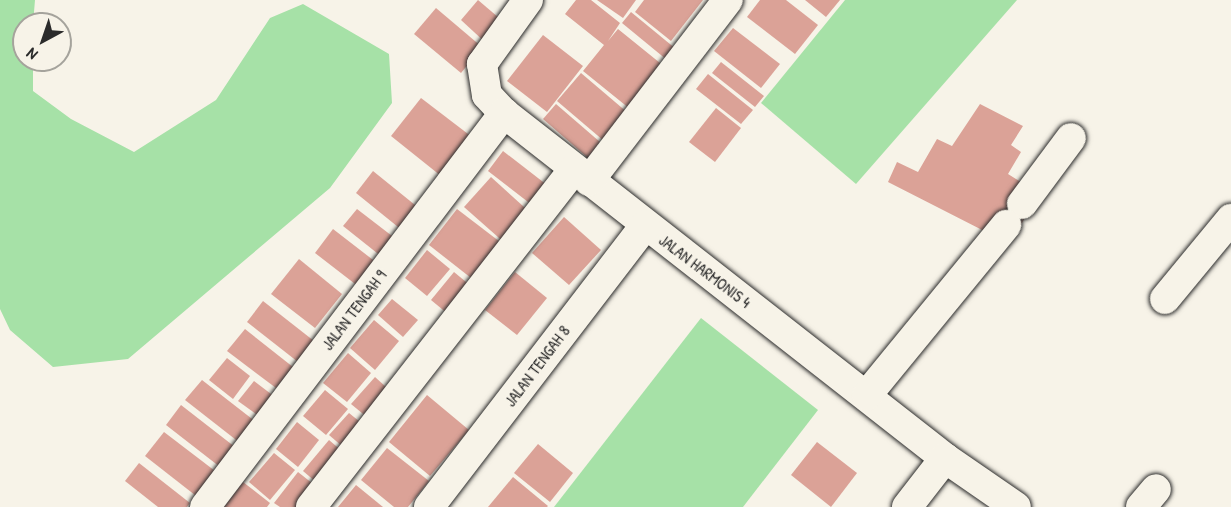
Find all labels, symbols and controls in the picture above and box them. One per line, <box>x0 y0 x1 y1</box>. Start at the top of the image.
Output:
north arrow <box>12 12 72 72</box>
text: N <box>21 43 42 65</box>
street label: JALAN HARMONIS 4 <box>655 230 755 312</box>
street label: JALAN TENGAH 9 <box>318 266 390 354</box>
street label: JALAN TENGAH 8 <box>500 322 574 410</box>

